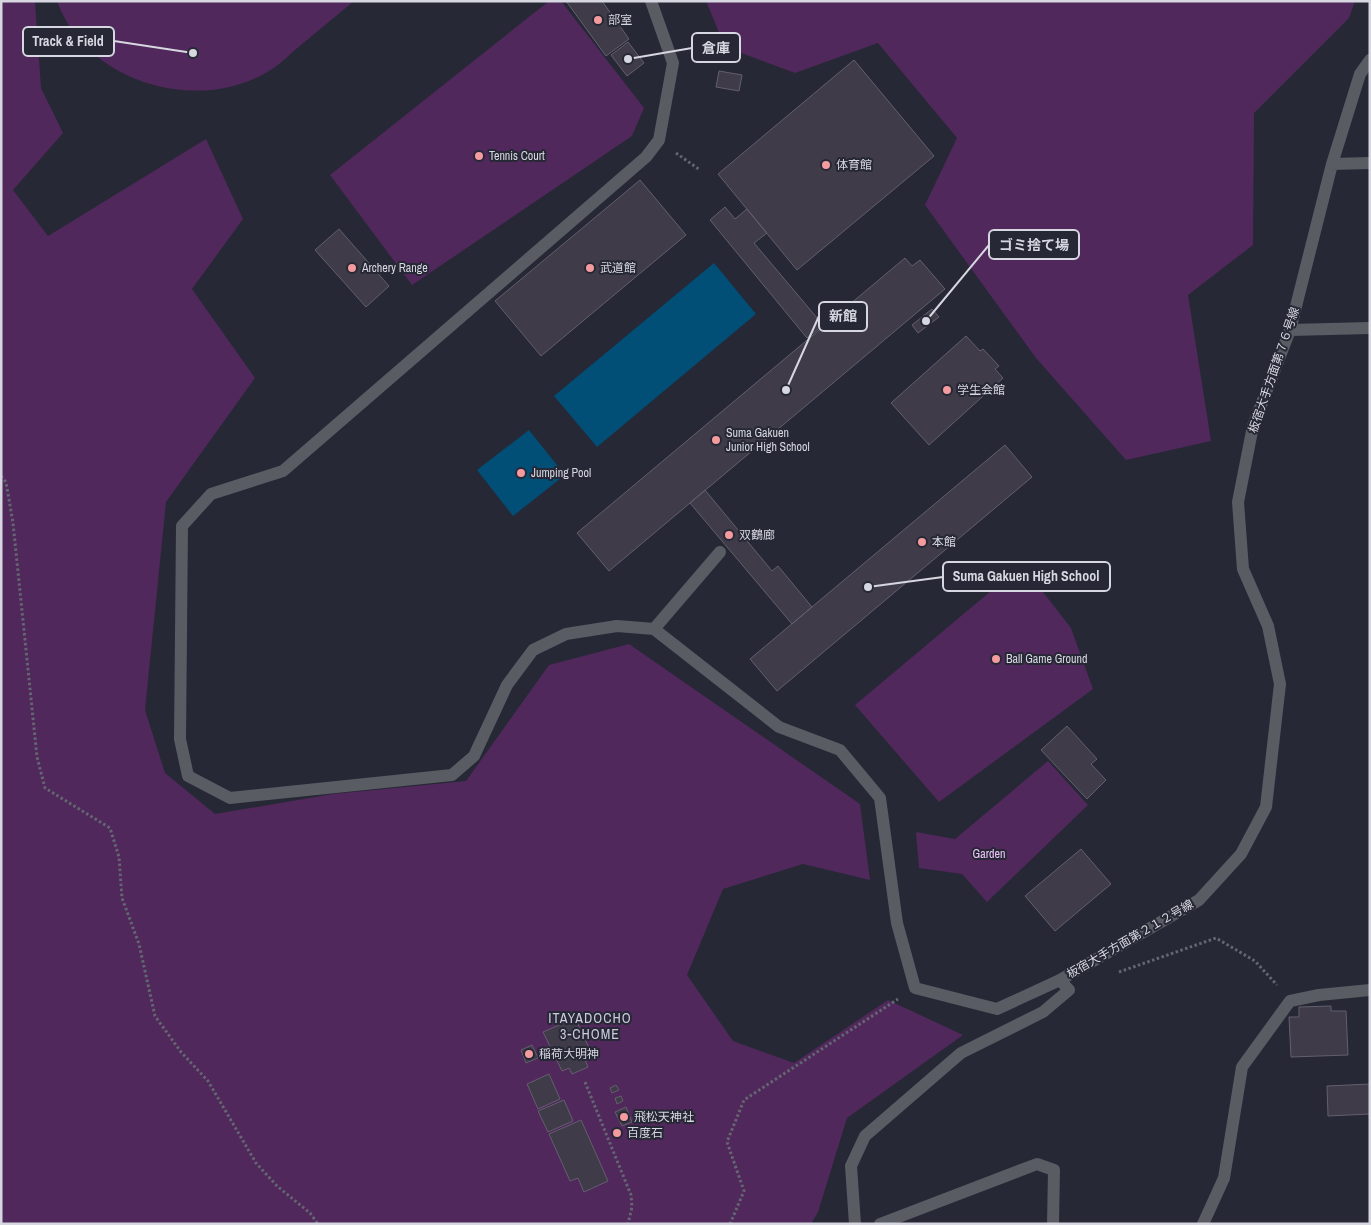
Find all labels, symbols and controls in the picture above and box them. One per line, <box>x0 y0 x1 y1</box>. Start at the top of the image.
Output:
place label: 部室 <box>608 12 632 28</box>
marker: 部室 <box>592 14 604 26</box>
callout: Track & Field <box>23 27 114 56</box>
text: Track & Field <box>32 32 104 50</box>
callout: 倉庫 <box>692 33 740 62</box>
text: 倉庫 <box>702 39 730 57</box>
place label: Tennis Court <box>489 148 545 164</box>
marker: Tennis Court <box>473 150 485 162</box>
place label: 体育館 <box>836 157 872 173</box>
marker: 体育館 <box>820 159 832 171</box>
callout: ゴミ捨て場 <box>989 230 1079 259</box>
text: ゴミ捨て場 <box>999 236 1069 254</box>
place label: Archery Range <box>361 260 428 276</box>
place label: 武道館 <box>600 260 636 276</box>
marker: Archery Range <box>346 262 358 274</box>
marker: 武道館 <box>584 262 596 274</box>
callout: 新館 <box>819 302 867 331</box>
street label: 板宿大手方面第７６号線 <box>1245 305 1303 435</box>
text: 新館 <box>829 307 857 325</box>
place label: 学生会館 <box>957 382 1005 398</box>
marker: 学生会館 <box>941 384 953 396</box>
place label: Suma Gakuen Junior High School <box>726 425 810 455</box>
marker: Suma Gakuen Junior High School <box>710 434 722 446</box>
place label: Jumping Pool <box>531 465 591 481</box>
marker: Jumping Pool <box>515 467 527 479</box>
place label: 双鶴廊 <box>739 527 775 543</box>
marker: 双鶴廊 <box>723 529 735 541</box>
place label: 本館 <box>932 534 956 550</box>
marker: 本館 <box>916 536 928 548</box>
callout: Suma Gakuen High School <box>943 562 1110 591</box>
text: Suma Gakuen High School <box>953 567 1099 585</box>
place label: Ball Game Ground <box>1006 651 1088 667</box>
marker: Ball Game Ground <box>990 653 1002 665</box>
park label: Garden <box>973 846 1005 862</box>
street label: 板宿大手方面第２１２号線 <box>1064 896 1196 982</box>
district label: ITAYADOCHO 3-CHOME <box>548 1009 632 1043</box>
place label: 稲荷大明神 <box>539 1046 599 1062</box>
marker: 稲荷大明神 <box>523 1048 535 1060</box>
place label: 飛松天神社 <box>634 1109 694 1125</box>
marker: 飛松天神社 <box>618 1111 630 1123</box>
place label: 百度石 <box>627 1125 663 1141</box>
marker: 百度石 <box>611 1127 623 1139</box>

